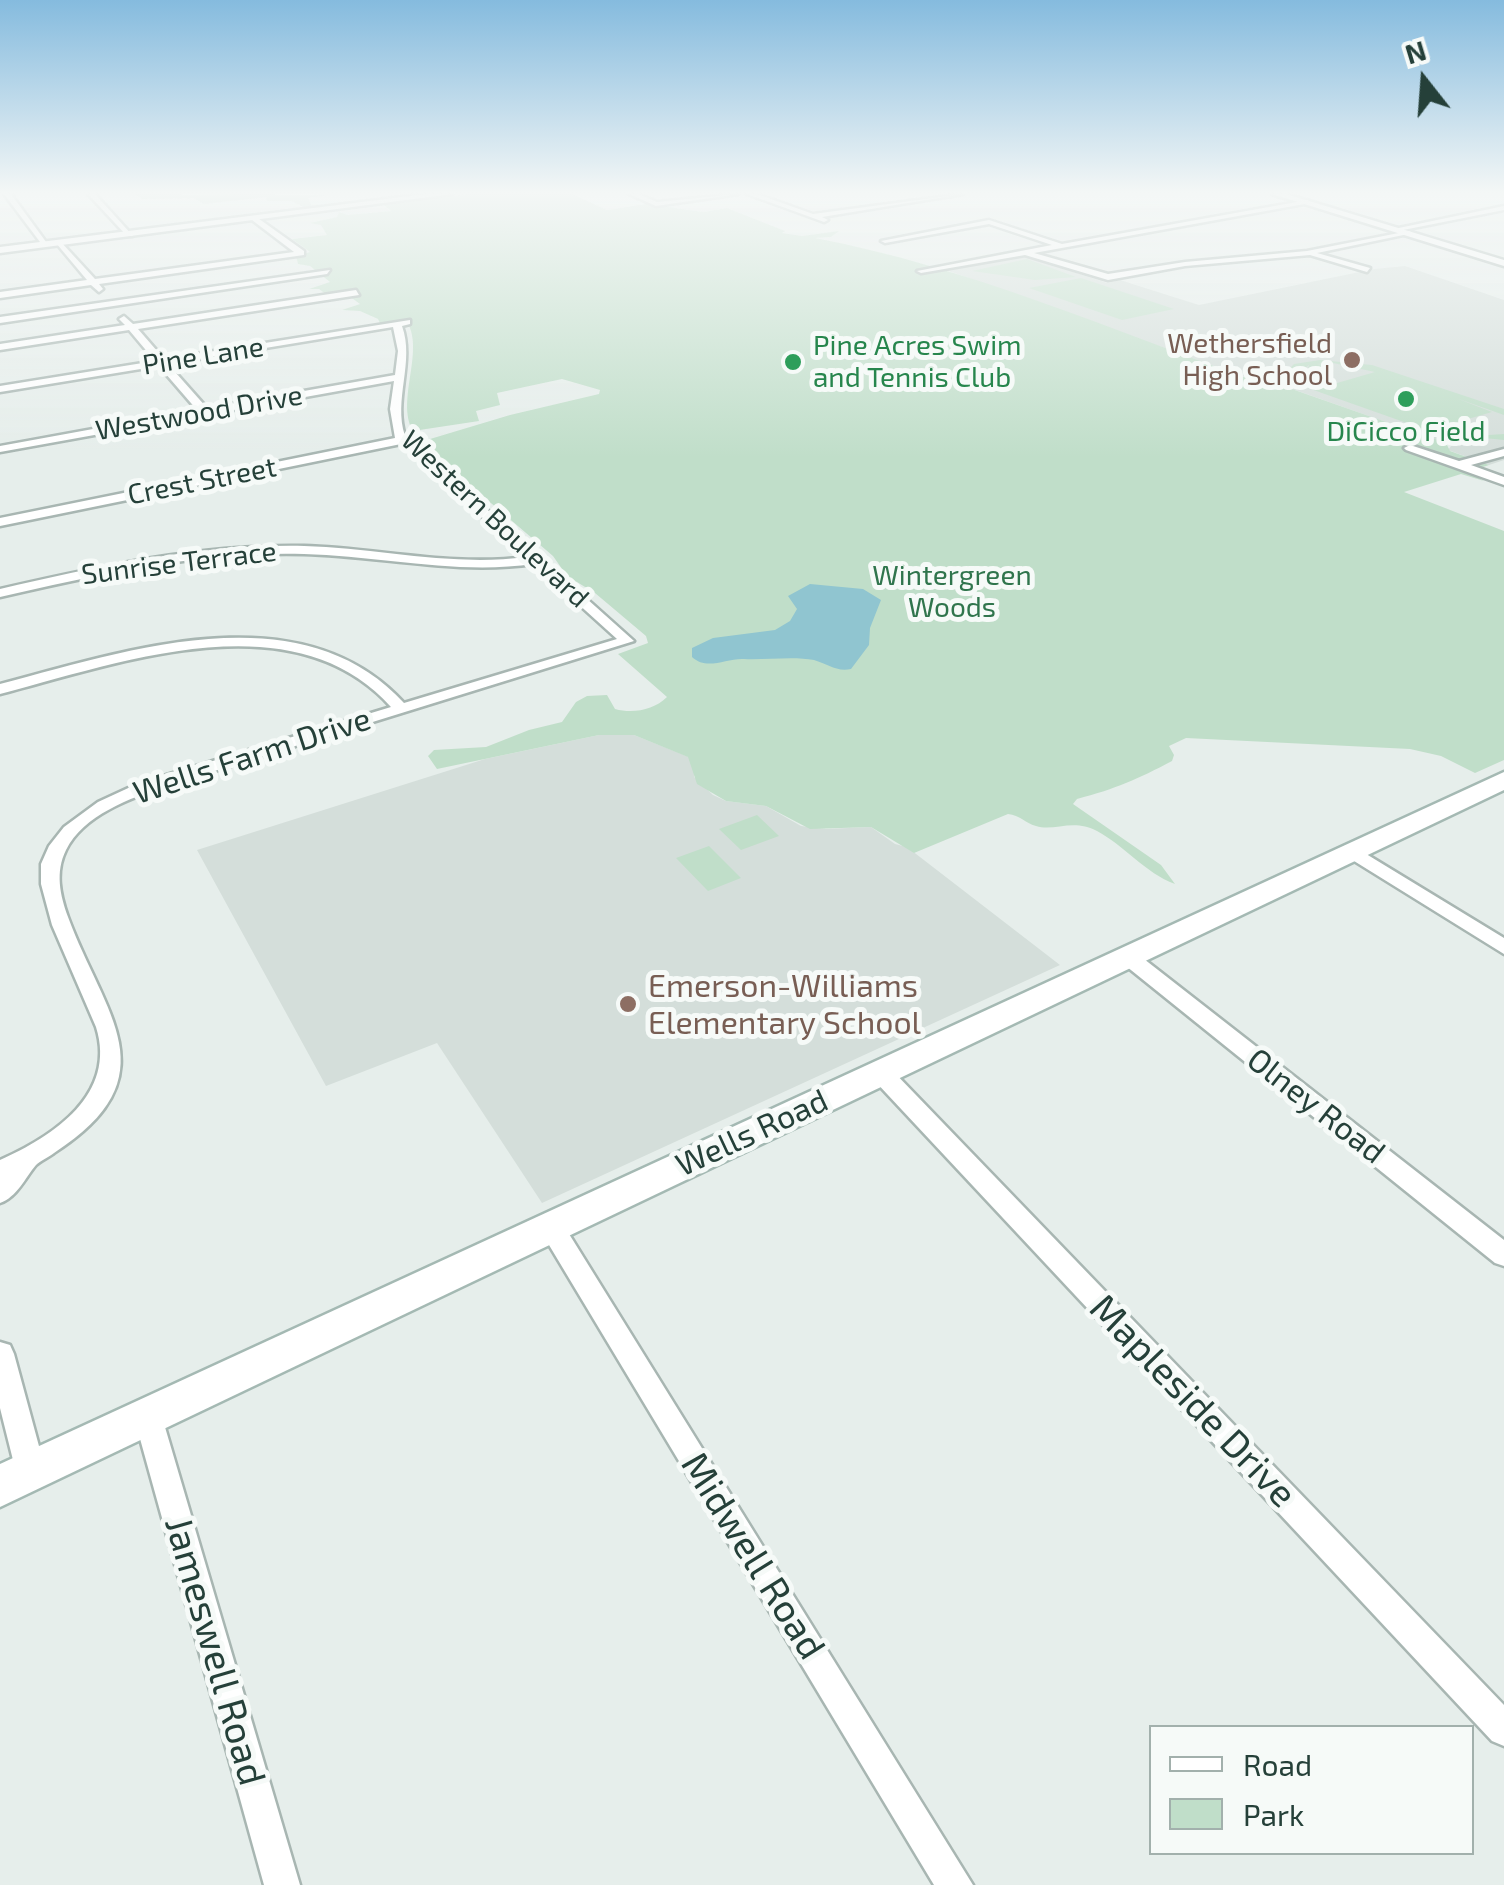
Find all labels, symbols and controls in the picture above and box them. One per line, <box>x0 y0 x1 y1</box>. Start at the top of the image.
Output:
north arrow <box>1374 30 1474 130</box>
text: N <box>1401 32 1430 71</box>
place label: Wethersfield High School <box>1167 327 1332 393</box>
place label: Pine Acres Swim and Tennis Club <box>813 329 1022 395</box>
street label: Pine Lane <box>140 330 266 382</box>
marker: Wethersfield High School <box>1341 349 1363 371</box>
marker: Pine Acres Swim and Tennis Club <box>782 351 804 373</box>
street label: Westwood Drive <box>93 378 305 448</box>
marker: DiCicco Field <box>1395 388 1417 410</box>
place label: DiCicco Field <box>1327 415 1485 449</box>
street label: Western Boulevard <box>394 423 596 615</box>
street label: Crest Street <box>125 450 279 512</box>
street label: Sunrise Terrace <box>80 534 278 592</box>
park label: Wintergreen Woods <box>872 559 1032 625</box>
street label: Wells Farm Drive <box>128 700 376 812</box>
place label: Emerson-Williams Elementary School <box>648 967 921 1042</box>
marker: Emerson-Williams Elementary School <box>617 993 639 1015</box>
street label: Olney Road <box>1239 1040 1393 1172</box>
street label: Wells Road <box>670 1081 834 1185</box>
street label: Mapleside Drive <box>1080 1285 1306 1517</box>
street label: Midwell Road <box>671 1444 835 1668</box>
street label: Jameswell Road <box>155 1512 275 1790</box>
legend <box>1149 1725 1474 1855</box>
text: Road <box>1243 1746 1312 1782</box>
text: Park <box>1243 1796 1304 1832</box>

